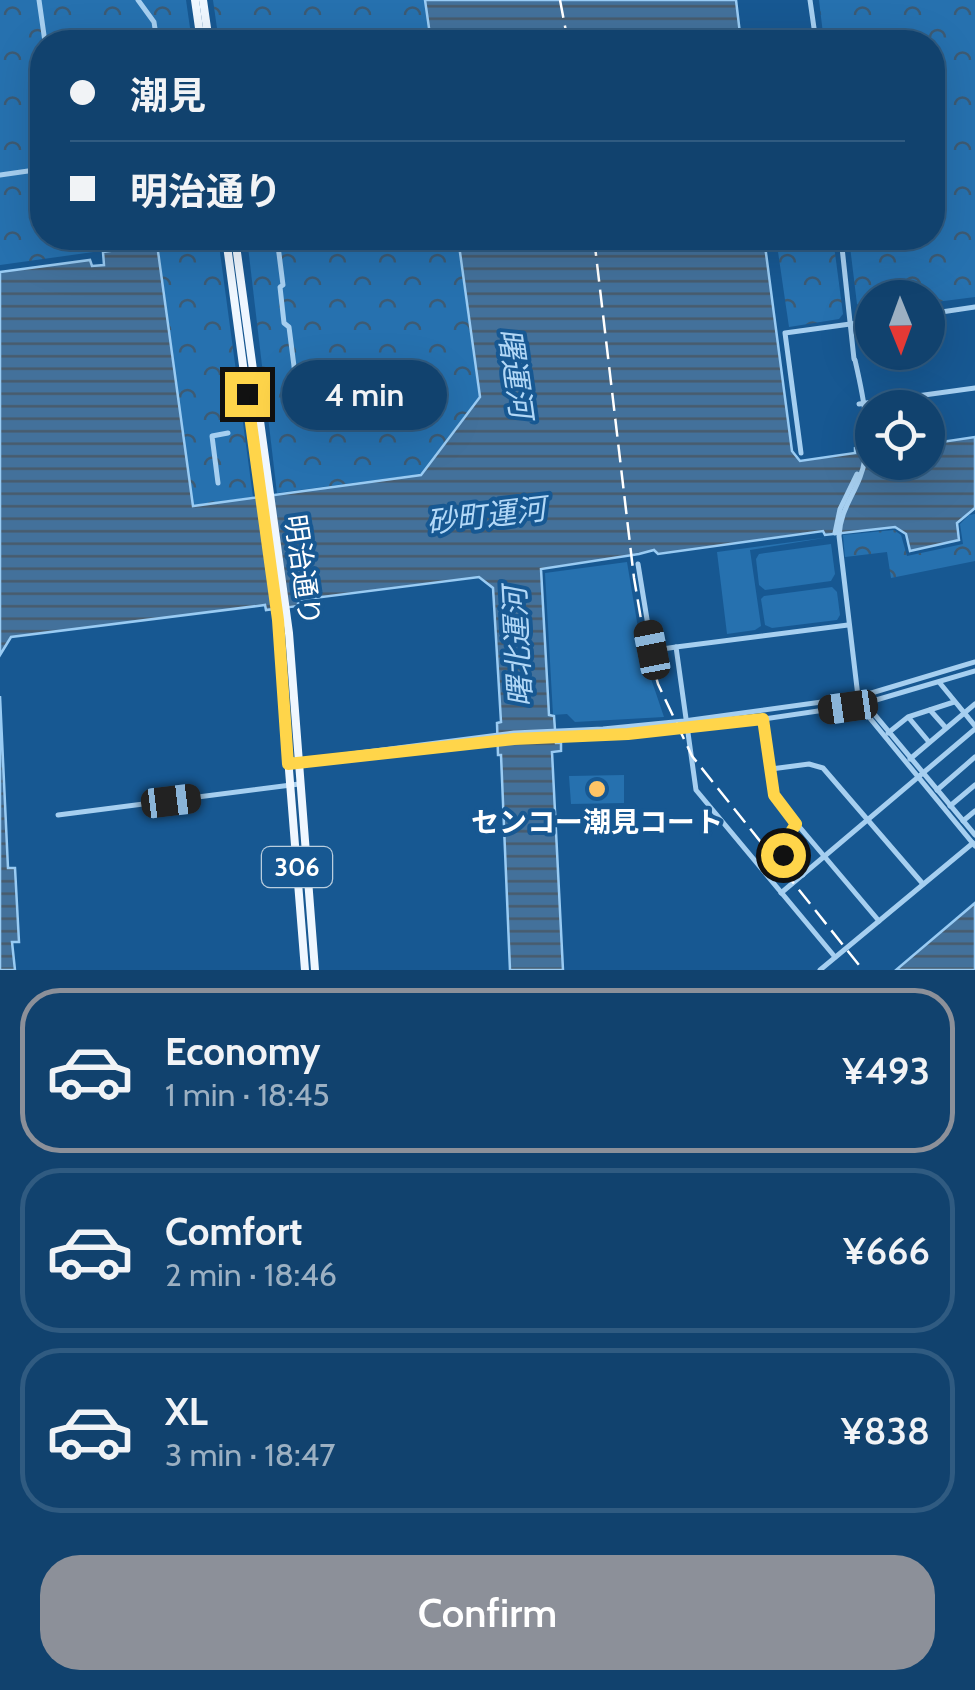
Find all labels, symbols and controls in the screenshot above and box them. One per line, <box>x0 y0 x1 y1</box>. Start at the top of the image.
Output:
text: 潮見 <box>130 72 206 119</box>
text: 明治通り <box>130 168 282 215</box>
north arrow <box>855 280 945 370</box>
map controls <box>855 280 945 480</box>
water label: 曙運河 <box>491 326 541 425</box>
callout: 4 min <box>282 359 447 429</box>
route end <box>225 372 270 417</box>
text: 4 min <box>325 375 404 414</box>
button: locate <box>855 390 945 480</box>
water label: 砂町運河 <box>424 489 553 541</box>
street label: 明治通り <box>278 512 328 628</box>
water label: 曙北運河 <box>496 581 539 708</box>
car <box>632 618 672 682</box>
car <box>816 688 880 726</box>
marker: センコー潮見コート <box>586 778 608 800</box>
car <box>139 782 203 820</box>
place label: センコー潮見コート <box>471 805 723 839</box>
route start <box>761 833 806 878</box>
road number: 306 <box>262 847 332 887</box>
icon: car <box>45 1026 135 1116</box>
text: Economy <box>165 1028 320 1075</box>
text: ¥493 <box>843 1047 930 1094</box>
text: 1 min · 18:45 <box>165 1075 330 1114</box>
icon: car <box>45 1206 135 1296</box>
text: Comfort <box>165 1208 302 1255</box>
text: ¥666 <box>843 1227 930 1274</box>
text: 2 min · 18:46 <box>165 1255 337 1294</box>
icon: car <box>45 1386 135 1476</box>
text: XL <box>165 1388 208 1435</box>
text: ¥838 <box>841 1407 930 1454</box>
text: 3 min · 18:47 <box>165 1435 335 1474</box>
button: Confirm <box>40 1555 935 1670</box>

